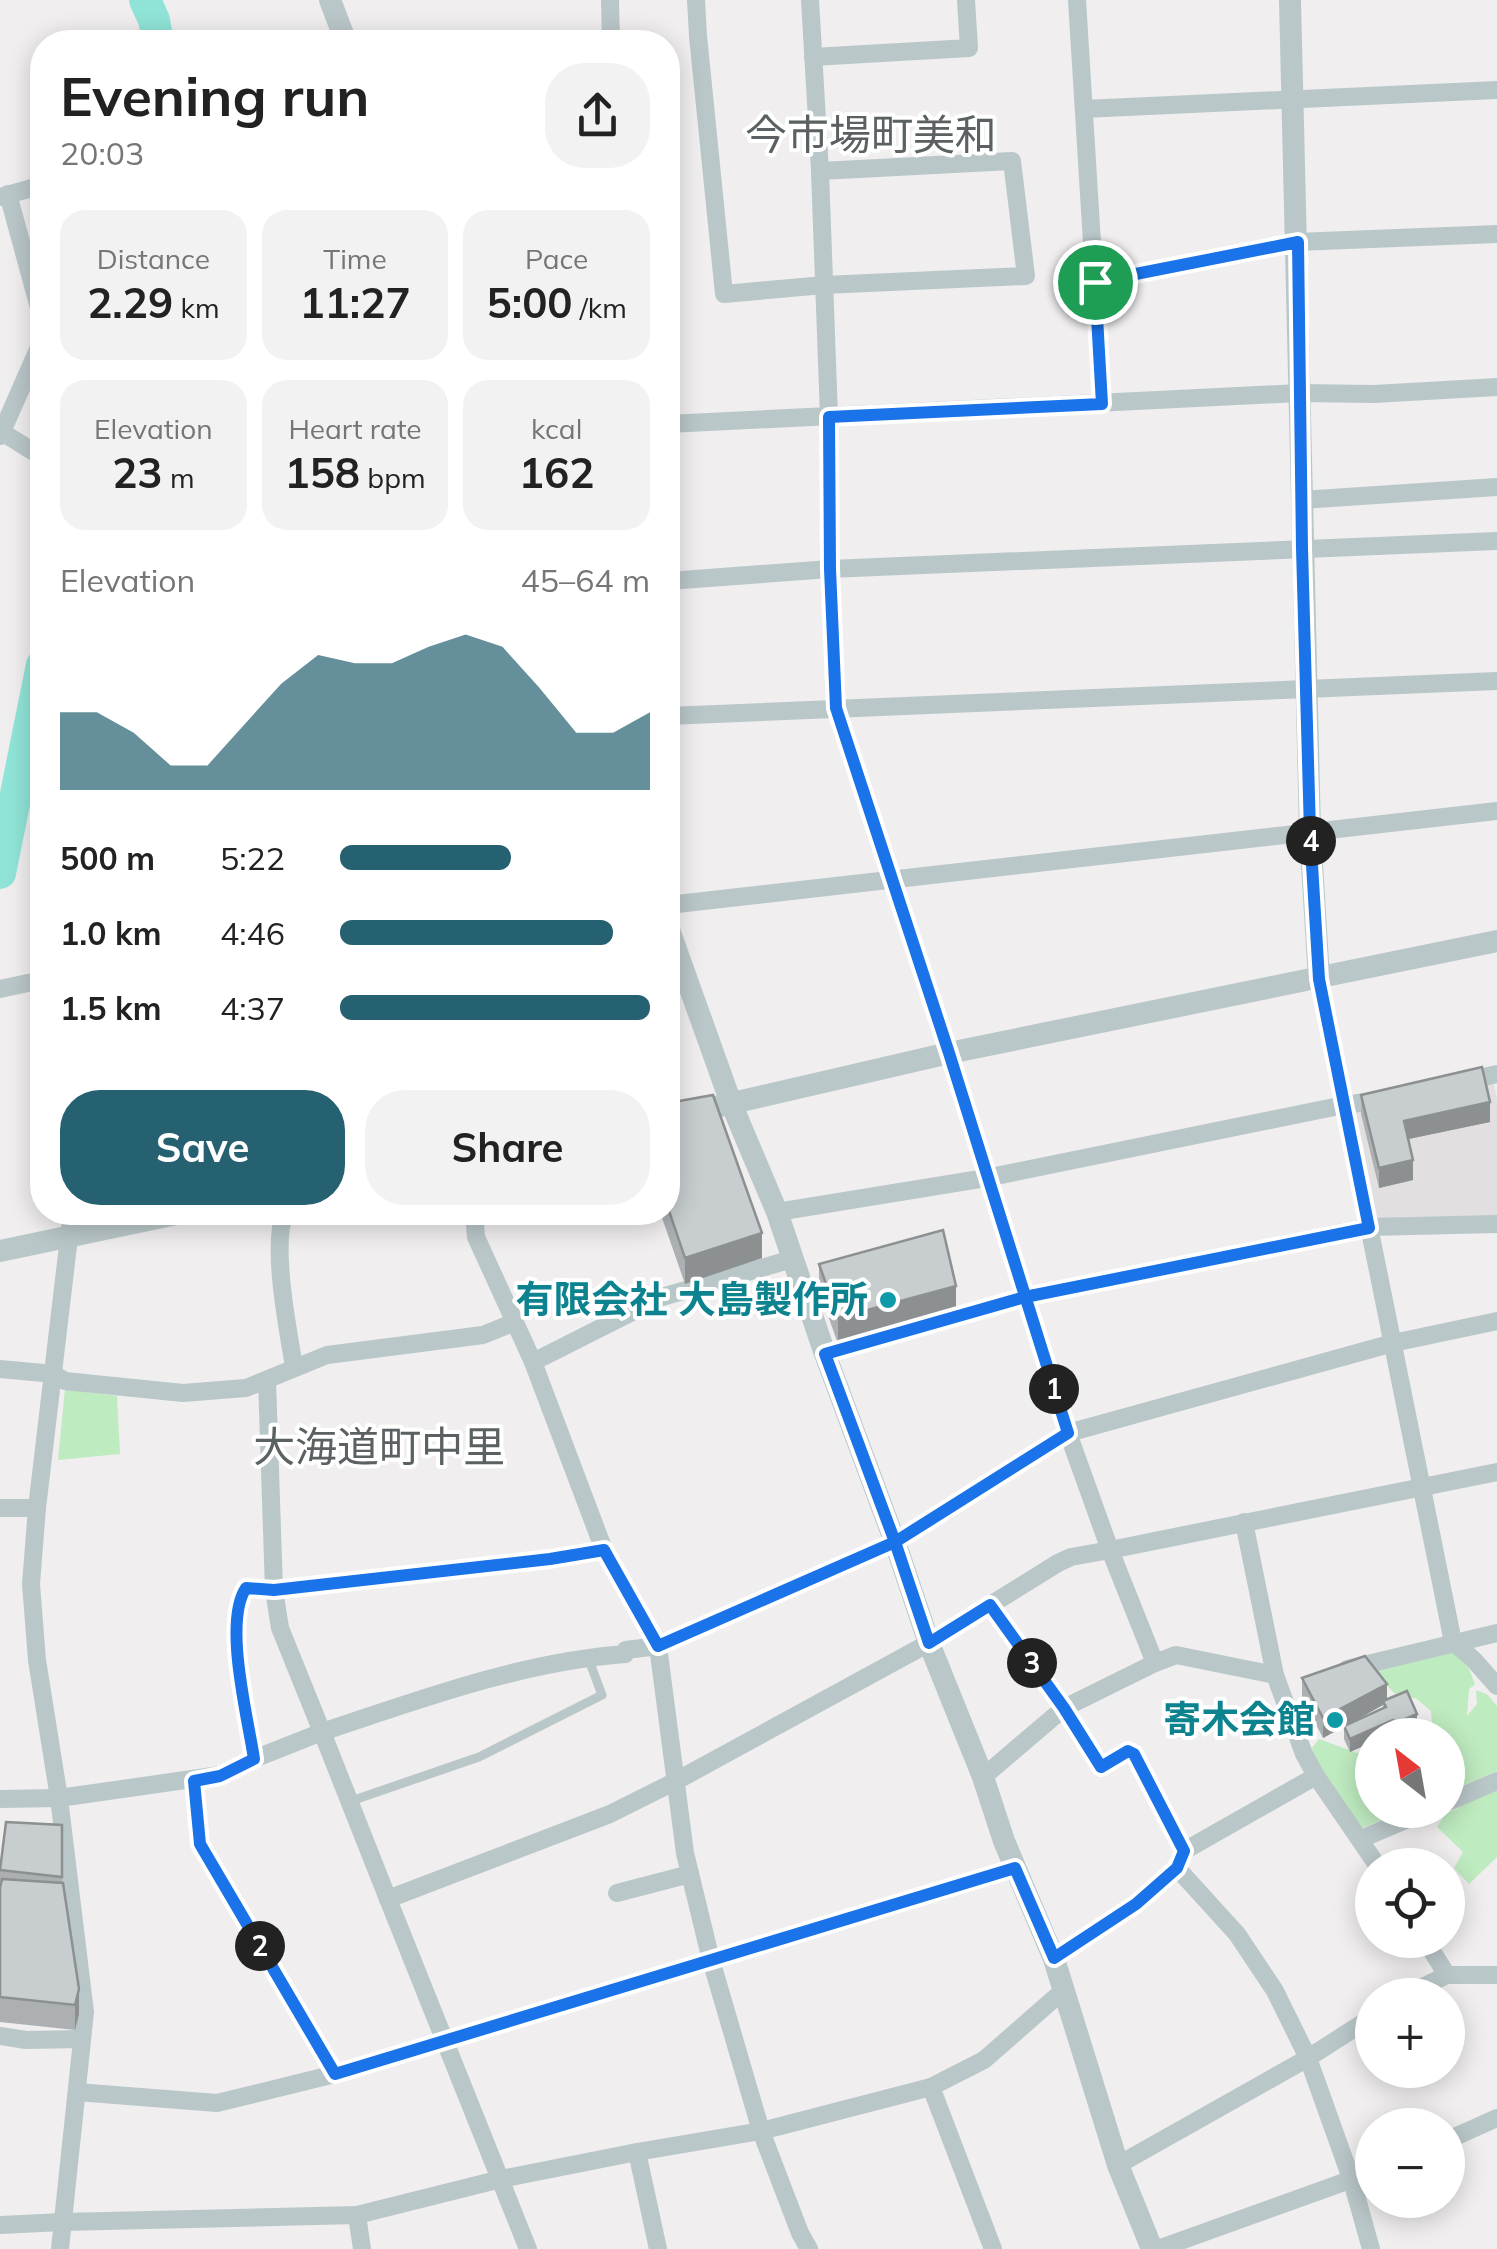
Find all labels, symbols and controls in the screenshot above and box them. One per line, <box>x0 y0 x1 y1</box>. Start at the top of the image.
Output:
text: Evening run <box>60 61 369 130</box>
button: share <box>545 63 650 168</box>
district label: 今市場町美和 <box>745 108 997 161</box>
text: 20:03 <box>60 133 144 173</box>
pin <box>1053 240 1138 325</box>
text: Distance <box>97 241 210 276</box>
text: Time <box>323 241 387 276</box>
text: Pace <box>525 241 588 276</box>
icon: arrive <box>1068 255 1123 310</box>
text: 2.29 <box>87 276 173 329</box>
text: 11:27 <box>299 276 411 329</box>
text: 5:00 <box>487 276 573 329</box>
text: km <box>173 290 220 325</box>
text: /km <box>573 290 627 325</box>
text: Elevation <box>94 411 213 446</box>
text: Heart rate <box>288 411 422 446</box>
text: kcal <box>531 411 582 446</box>
text: 23 <box>112 446 163 499</box>
text: 158 <box>284 446 360 499</box>
text: 162 <box>519 446 594 499</box>
text: m <box>163 460 194 495</box>
text: bpm <box>360 460 426 495</box>
text: Elevation <box>60 560 195 600</box>
text: 45–64 m <box>521 560 650 600</box>
pin: 4 <box>1286 816 1336 866</box>
text: 4 <box>1303 823 1319 858</box>
text: 500 m <box>60 838 155 878</box>
text: 5:22 <box>220 838 285 878</box>
text: 1.0 km <box>60 913 162 953</box>
text: 4:46 <box>220 913 285 953</box>
text: 1.5 km <box>60 988 162 1028</box>
text: 4:37 <box>220 988 285 1028</box>
button: Save <box>60 1090 345 1205</box>
button: Share <box>365 1090 650 1205</box>
place label: 有限会社 大島製作所 <box>516 1275 868 1323</box>
marker: 有限会社 大島製作所 <box>877 1289 899 1311</box>
pin: 1 <box>1029 1364 1079 1414</box>
text: 1 <box>1046 1371 1062 1406</box>
district label: 大海道町中里 <box>253 1420 505 1473</box>
pin: 3 <box>1007 1638 1057 1688</box>
text: 3 <box>1024 1645 1040 1680</box>
place label: 寄木会館 <box>1163 1695 1315 1743</box>
marker: 寄木会館 <box>1324 1709 1346 1731</box>
north arrow <box>1355 1718 1465 1828</box>
map controls <box>1355 1718 1465 2218</box>
button: locate <box>1355 1848 1465 1958</box>
pin: 2 <box>235 1921 285 1971</box>
text: 2 <box>252 1928 268 1963</box>
button: + <box>1355 1978 1465 2088</box>
button: − <box>1355 2108 1465 2218</box>

